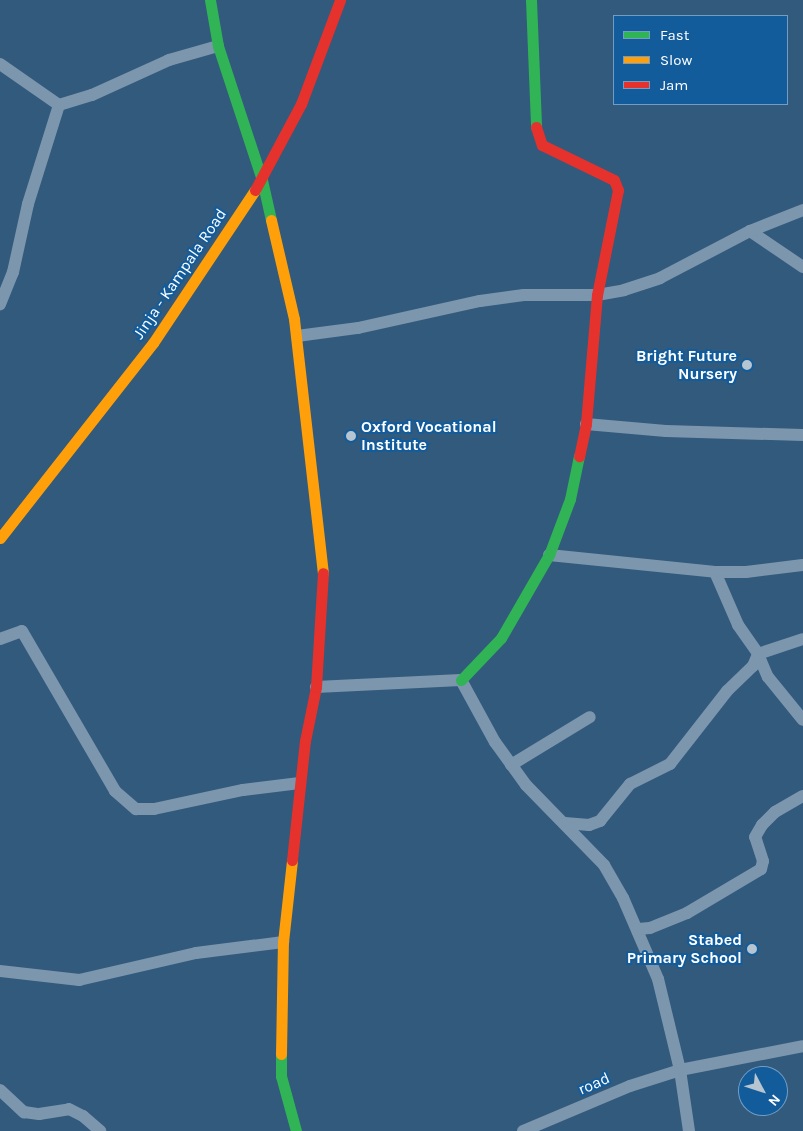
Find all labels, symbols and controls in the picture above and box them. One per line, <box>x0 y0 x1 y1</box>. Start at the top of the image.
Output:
legend <box>613 15 788 105</box>
text: Fast <box>660 26 689 44</box>
text: Slow <box>660 51 692 69</box>
text: Jam <box>660 76 688 94</box>
street label: Jinja - Kampala Road <box>129 205 231 343</box>
place label: Bright Future Nursery <box>636 346 737 384</box>
marker: Bright Future Nursery <box>741 359 753 371</box>
place label: Oxford Vocational Institute <box>361 417 497 455</box>
marker: Oxford Vocational Institute <box>345 430 357 442</box>
place label: Stabed Primary School <box>627 930 742 968</box>
marker: Stabed Primary School <box>746 943 758 955</box>
north arrow <box>738 1066 788 1116</box>
street label: road <box>575 1069 613 1099</box>
text: N <box>764 1091 784 1110</box>

